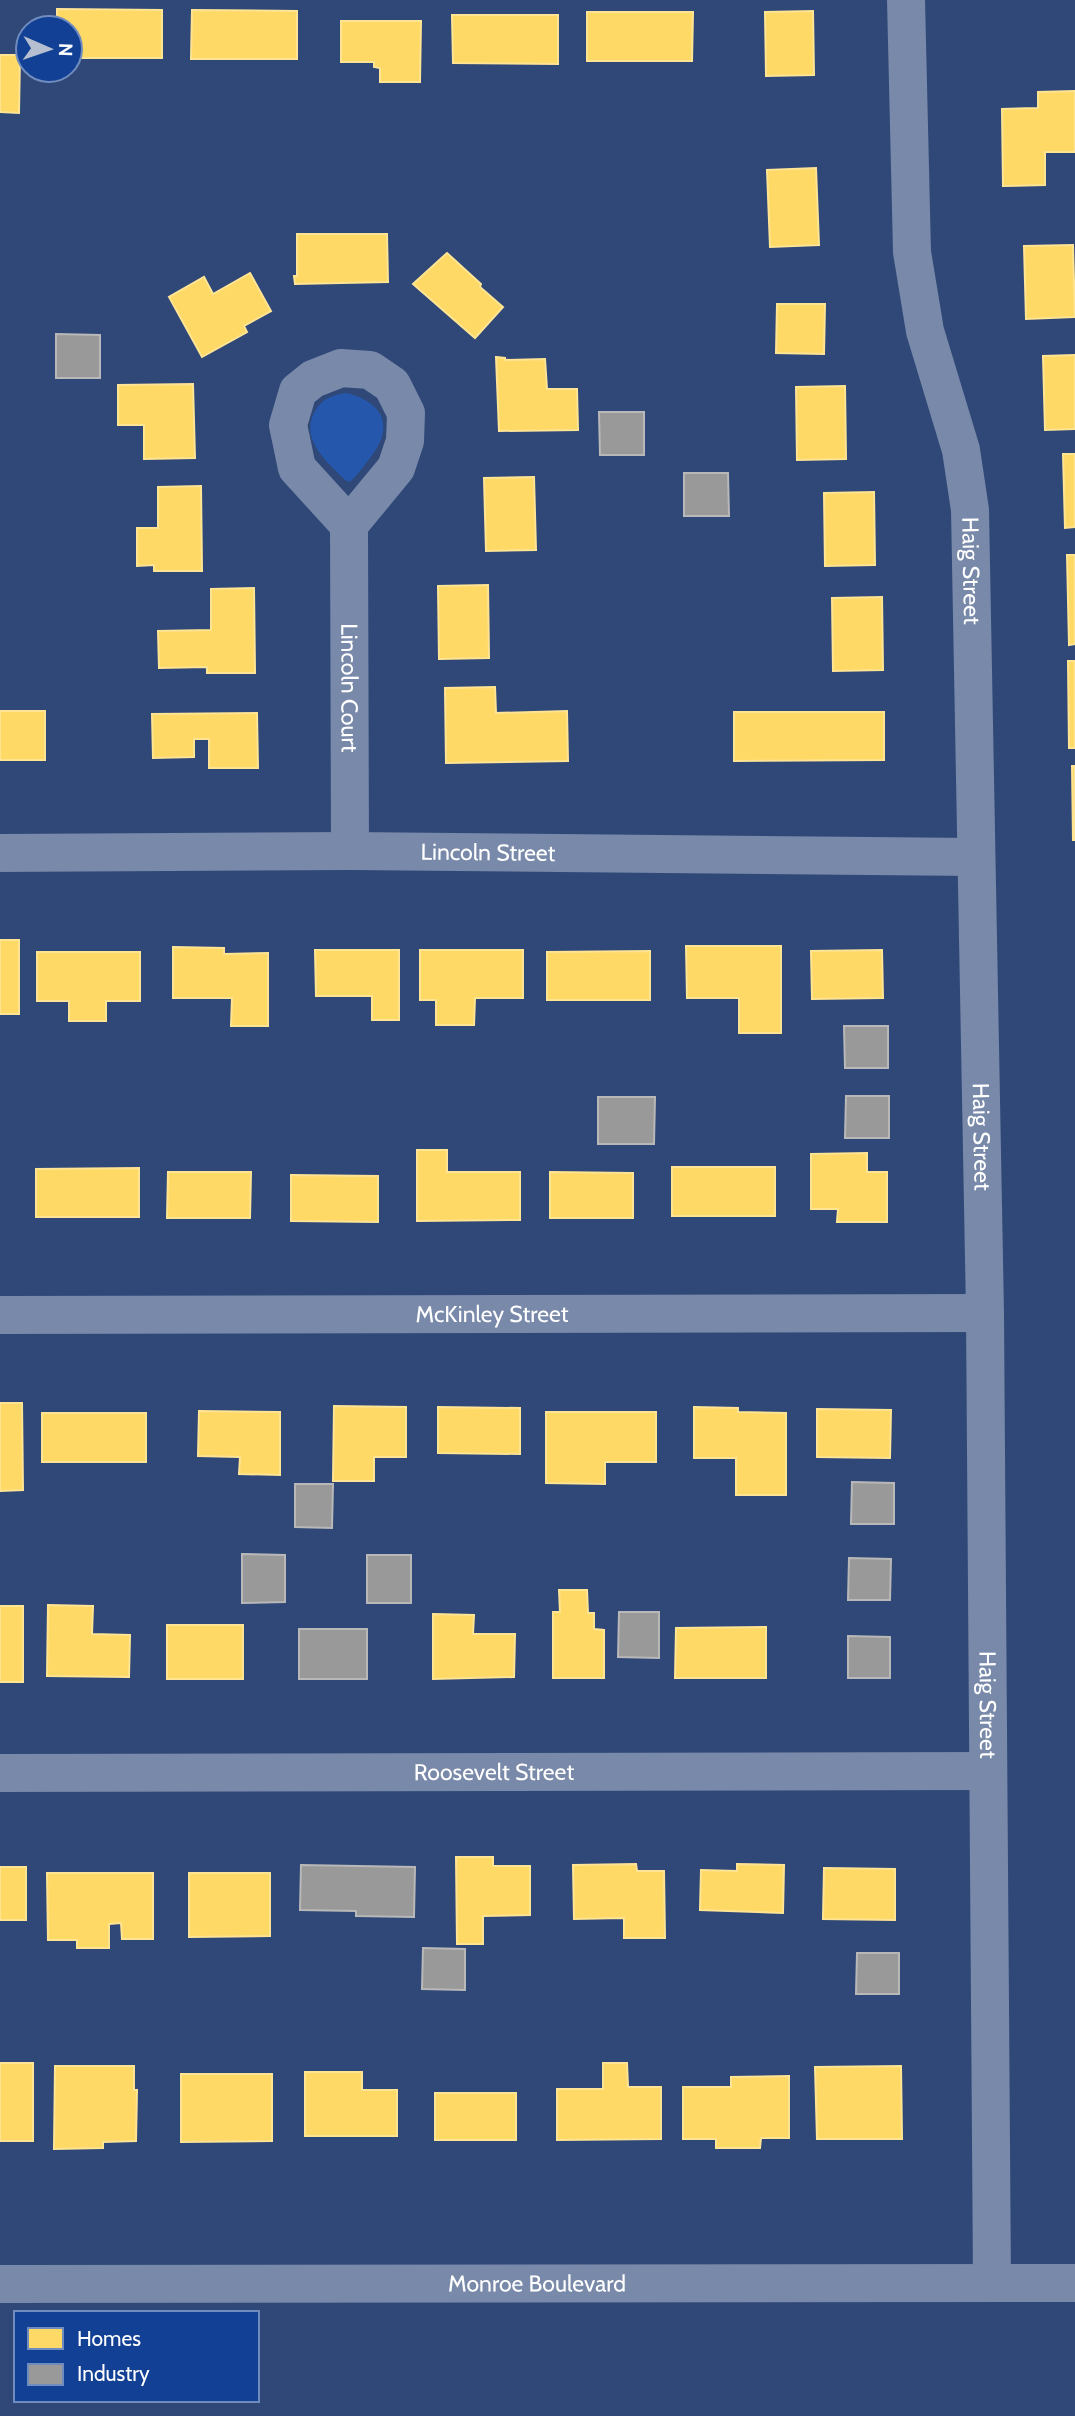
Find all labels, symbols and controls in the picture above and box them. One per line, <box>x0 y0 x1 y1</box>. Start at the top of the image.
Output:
north arrow <box>14 14 84 84</box>
text: N <box>54 42 77 57</box>
street label: Haig Street <box>956 517 986 625</box>
street label: Lincoln Court <box>335 623 364 753</box>
street label: Lincoln Street <box>420 838 556 867</box>
street label: Haig Street <box>967 1083 997 1191</box>
street label: McKinley Street <box>415 1300 569 1328</box>
street label: Haig Street <box>973 1651 1002 1759</box>
street label: Roosevelt Street <box>414 1758 574 1786</box>
street label: Monroe Boulevard <box>448 2269 626 2298</box>
legend <box>14 2311 259 2402</box>
text: Homes <box>77 2326 141 2351</box>
text: Industry <box>77 2361 150 2386</box>

